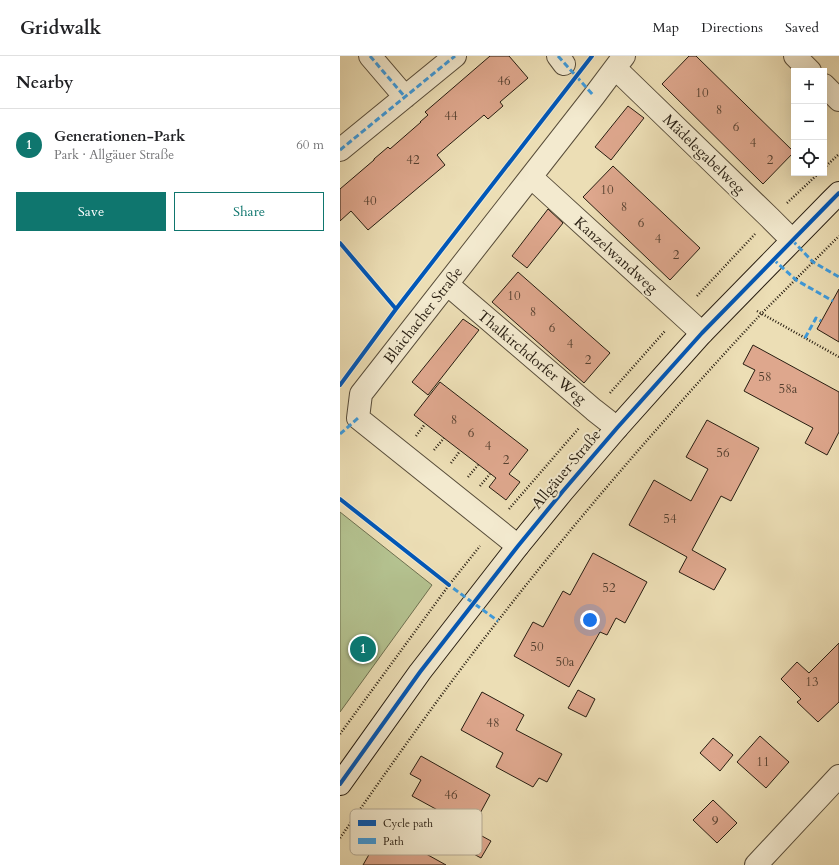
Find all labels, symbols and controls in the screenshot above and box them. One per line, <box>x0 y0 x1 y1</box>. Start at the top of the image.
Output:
text: Gridwalk <box>20 15 101 41</box>
text: Map <box>653 18 679 37</box>
text: Directions <box>701 18 763 37</box>
text: Saved <box>785 18 819 37</box>
map controls <box>791 68 827 176</box>
button: + <box>791 68 827 104</box>
text: Nearby <box>16 71 73 94</box>
house number: 46 <box>497 72 511 90</box>
house number: 10 <box>695 84 709 102</box>
house number: 8 <box>716 101 722 119</box>
button: − <box>791 104 827 140</box>
house number: 44 <box>444 107 458 125</box>
street label: Mädelegabelweg <box>659 110 750 199</box>
house number: 6 <box>733 118 740 136</box>
text: Generationen-Park <box>54 126 185 146</box>
house number: 4 <box>750 134 757 152</box>
text: 1 <box>26 136 32 154</box>
text: 60 m <box>296 136 324 154</box>
button: locate <box>791 140 827 176</box>
text: Park · Allgäuer Straße <box>54 146 174 164</box>
house number: 42 <box>406 151 420 169</box>
house number: 2 <box>767 151 774 169</box>
house number: 10 <box>600 181 614 199</box>
button: Save <box>16 192 166 231</box>
button: Share <box>174 192 324 231</box>
house number: 40 <box>363 192 377 210</box>
house number: 8 <box>621 198 627 216</box>
street label: Kanzelwandweg <box>570 212 662 298</box>
house number: 6 <box>638 214 645 232</box>
house number: 4 <box>655 230 662 248</box>
house number: 2 <box>673 246 680 264</box>
street label: Blaichacher Straße <box>379 262 467 367</box>
house number: 10 <box>507 287 521 305</box>
house number: 8 <box>530 303 536 321</box>
street label: Thalkirchdorfer Weg <box>473 305 591 409</box>
house number: 6 <box>549 319 556 337</box>
house number: 4 <box>567 335 574 353</box>
house number: 2 <box>585 351 592 369</box>
house number: 58 <box>758 368 772 386</box>
house number: 58a <box>779 380 798 398</box>
house number: 8 <box>451 411 457 429</box>
house number: 6 <box>468 424 475 442</box>
street label: Allgäuer Straße <box>527 425 605 513</box>
house number: 4 <box>485 437 492 455</box>
house number: 56 <box>716 444 730 462</box>
house number: 2 <box>503 451 510 469</box>
house number: 54 <box>663 510 677 528</box>
house number: 52 <box>602 579 616 597</box>
your location <box>580 610 600 630</box>
pin: 1 <box>350 634 376 664</box>
house number: 50 <box>530 638 544 656</box>
house number: 50a <box>556 653 575 671</box>
house number: 13 <box>805 673 819 691</box>
house number: 48 <box>486 714 500 732</box>
house number: 11 <box>756 753 770 771</box>
house number: 46 <box>444 786 458 804</box>
legend <box>350 809 482 855</box>
house number: 9 <box>712 812 719 830</box>
text: Cycle path <box>383 816 433 831</box>
text: Path <box>383 834 404 849</box>

